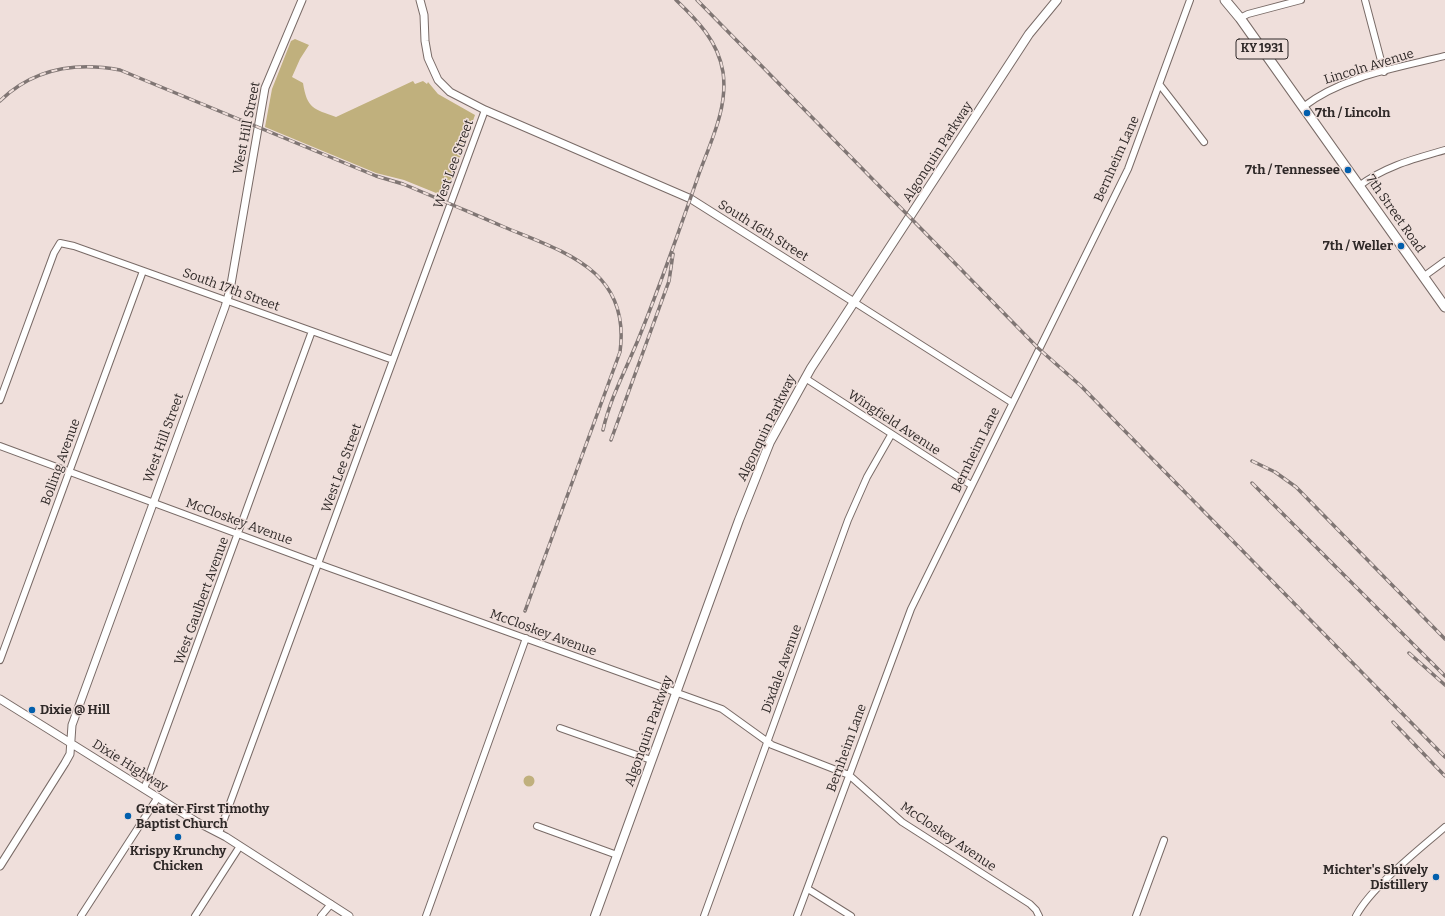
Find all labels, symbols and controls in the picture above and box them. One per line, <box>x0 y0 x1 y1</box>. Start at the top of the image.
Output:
road number: KY 1931 <box>1236 39 1288 59</box>
street label: Lincoln Avenue <box>1322 46 1416 88</box>
street label: West Hill Street <box>230 80 264 176</box>
street label: Algonquin Parkway <box>900 99 976 205</box>
place label: 7th / Lincoln <box>1315 105 1390 121</box>
marker: 7th / Lincoln <box>1302 108 1312 118</box>
street label: Bernheim Lane <box>1091 113 1143 205</box>
street label: West Lee Street <box>431 117 477 211</box>
place label: 7th / Tennessee <box>1245 162 1340 178</box>
marker: 7th / Tennessee <box>1343 165 1353 175</box>
street label: 7th Street Road <box>1362 172 1428 256</box>
street label: South 16th Street <box>715 197 811 265</box>
place label: 7th / Weller <box>1323 238 1393 254</box>
marker: 7th / Weller <box>1396 241 1406 251</box>
street label: South 17th Street <box>180 265 282 315</box>
street label: Algonquin Parkway <box>734 372 800 484</box>
street label: Wingfield Avenue <box>845 387 943 459</box>
street label: West Hill Street <box>141 391 187 485</box>
street label: Bernheim Lane <box>949 405 1003 495</box>
street label: Bolling Avenue <box>38 417 84 507</box>
street label: West Lee Street <box>319 421 365 515</box>
street label: McCloskey Avenue <box>184 495 294 549</box>
street label: West Gaulbert Avenue <box>172 535 232 667</box>
street label: McCloskey Avenue <box>488 606 598 660</box>
street label: Dixdale Avenue <box>759 623 805 715</box>
street label: Algonquin Parkway <box>622 673 676 789</box>
place label: Dixie @ Hill <box>40 702 110 718</box>
street label: Bernheim Lane <box>824 702 870 794</box>
marker: Dixie @ Hill <box>27 705 37 715</box>
street label: Dixie Highway <box>89 737 171 795</box>
street label: McCloskey Avenue <box>897 799 999 875</box>
place label: Greater First Timothy Baptist Church <box>136 801 269 832</box>
marker: Greater First Timothy Baptist Church <box>123 811 133 821</box>
marker: Krispy Krunchy Chicken <box>173 832 183 842</box>
place label: Krispy Krunchy Chicken <box>130 843 226 874</box>
place label: Michter's Shively Distillery <box>1323 862 1428 893</box>
marker: Michter's Shively Distillery <box>1431 872 1441 882</box>

